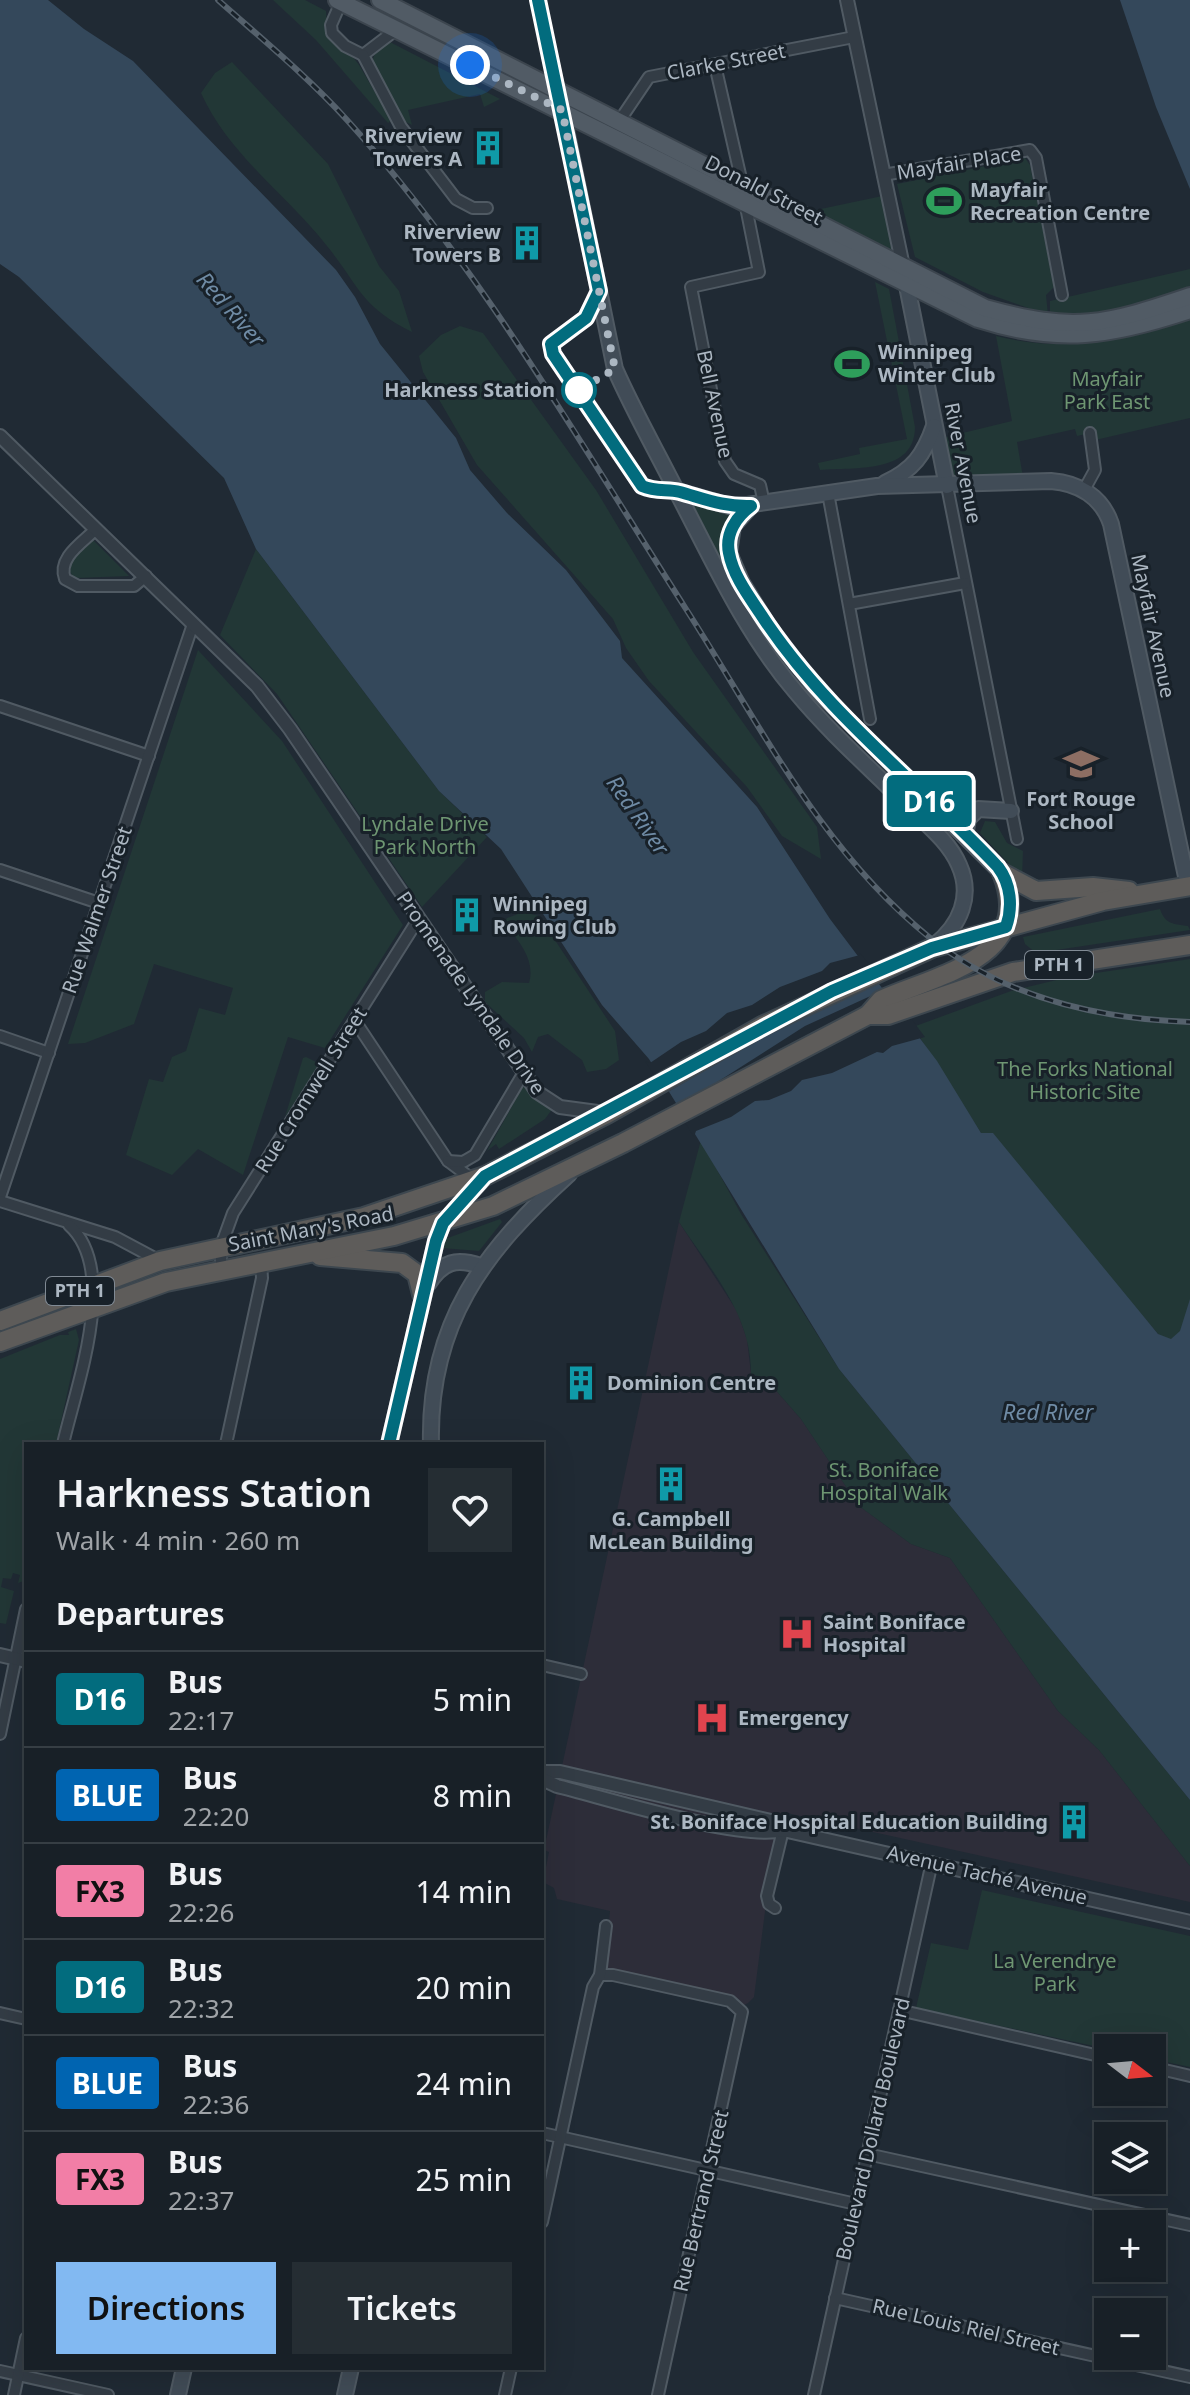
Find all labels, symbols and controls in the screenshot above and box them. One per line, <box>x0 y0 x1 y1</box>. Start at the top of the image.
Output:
street label: Clarke Street <box>664 37 788 86</box>
your location <box>450 45 490 85</box>
place label: Riverview Towers A <box>365 122 462 172</box>
building icon: Riverview Towers A <box>469 129 507 167</box>
street label: Mayfair Place <box>895 139 1023 186</box>
street label: Donald Street <box>701 148 828 231</box>
place label: Mayfair Recreation Centre <box>970 176 1150 226</box>
sports icon: Mayfair Recreation Centre <box>925 182 963 220</box>
place label: Riverview Towers B <box>404 218 501 268</box>
building icon: Riverview Towers B <box>508 224 546 262</box>
water label: Red River <box>191 264 274 353</box>
place label: Winnipeg Winter Club <box>878 338 996 388</box>
sports icon: Winnipeg Winter Club <box>833 345 871 383</box>
street label: Bell Avenue <box>691 347 740 461</box>
park label: Mayfair Park East <box>1064 365 1150 415</box>
marker: Harkness Station <box>562 373 596 407</box>
place label: Harkness Station <box>384 376 555 403</box>
street label: River Avenue <box>939 400 988 526</box>
street label: Mayfair Avenue <box>1125 551 1182 700</box>
school or university icon: Fort Rouge School <box>1062 745 1100 783</box>
water label: Red River <box>601 769 678 861</box>
line badge: D16 <box>883 775 975 827</box>
text: D16 <box>903 782 955 820</box>
place label: Fort Rouge School <box>1026 785 1136 835</box>
park label: Lyndale Drive Park North <box>361 810 489 860</box>
street label: Rue Walmer Street <box>55 823 138 997</box>
street label: Promenade Lyndale Drive <box>391 886 552 1100</box>
place label: Winnipeg Rowing Club <box>493 890 617 940</box>
building icon: Winnipeg Rowing Club <box>448 896 486 934</box>
road number: PTH 1 <box>1025 951 1093 979</box>
street label: Rue Cromwell Street <box>249 1002 373 1178</box>
park label: The Forks National Historic Site <box>997 1055 1173 1105</box>
street label: Saint Mary's Road <box>226 1199 396 1258</box>
road number: PTH 1 <box>46 1277 114 1305</box>
building icon: Dominion Centre <box>562 1364 600 1402</box>
place label: Dominion Centre <box>607 1369 776 1396</box>
water label: Red River <box>1003 1396 1094 1426</box>
park label: St. Boniface Hospital Walk <box>820 1456 948 1506</box>
building icon: G. Campbell McLean Building <box>652 1465 690 1503</box>
text: Harkness Station <box>56 1466 372 1518</box>
button: heart <box>428 1468 512 1552</box>
place label: G. Campbell McLean Building <box>589 1505 753 1555</box>
text: Walk · 4 min · 260 m <box>56 1522 300 1558</box>
text: Departures <box>56 1593 225 1634</box>
place label: Saint Boniface Hospital <box>823 1608 966 1658</box>
hospital icon: Saint Boniface Hospital <box>778 1615 816 1653</box>
text: Bus <box>168 1661 223 1702</box>
text: 5 min <box>433 1679 512 1720</box>
text: D16 <box>74 1680 126 1718</box>
hospital icon: Emergency <box>693 1699 731 1737</box>
text: 22:17 <box>168 1702 234 1738</box>
place label: Emergency <box>738 1704 849 1731</box>
text: Bus <box>183 1757 237 1798</box>
text: 8 min <box>433 1775 512 1816</box>
text: BLUE <box>72 1776 143 1814</box>
text: 22:20 <box>183 1798 249 1834</box>
building icon: St. Boniface Hospital Education Building <box>1055 1803 1093 1841</box>
place label: St. Boniface Hospital Education Building <box>650 1808 1048 1835</box>
street label: Avenue Taché Avenue <box>884 1838 1090 1911</box>
text: Bus <box>168 1853 223 1894</box>
text: 14 min <box>416 1871 512 1912</box>
text: FX3 <box>75 1872 125 1910</box>
text: 22:26 <box>168 1894 234 1930</box>
park label: La Verendrye Park <box>993 1947 1117 1997</box>
text: Bus <box>168 1949 223 1990</box>
text: 20 min <box>416 1967 512 2008</box>
text: D16 <box>74 1968 126 2006</box>
text: 22:32 <box>168 1990 234 2026</box>
street label: Boulevard Dollard Boulevard <box>829 1995 916 2263</box>
north arrow <box>1094 2034 1166 2106</box>
map controls <box>1094 2034 1166 2370</box>
text: Bus <box>183 2045 237 2086</box>
text: 24 min <box>416 2063 512 2104</box>
text: BLUE <box>72 2064 143 2102</box>
text: 22:36 <box>183 2086 249 2122</box>
street label: Rue Bertrand Street <box>666 2107 735 2294</box>
button: layers <box>1094 2122 1166 2194</box>
text: Bus <box>168 2141 223 2182</box>
text: 25 min <box>416 2159 512 2200</box>
text: FX3 <box>75 2160 125 2198</box>
text: 22:37 <box>168 2182 234 2218</box>
button: + <box>1094 2210 1166 2282</box>
button: Directions <box>56 2262 276 2354</box>
button: Tickets <box>292 2262 512 2354</box>
street label: Rue Louis Riel Street <box>870 2292 1062 2361</box>
button: − <box>1094 2298 1166 2370</box>

